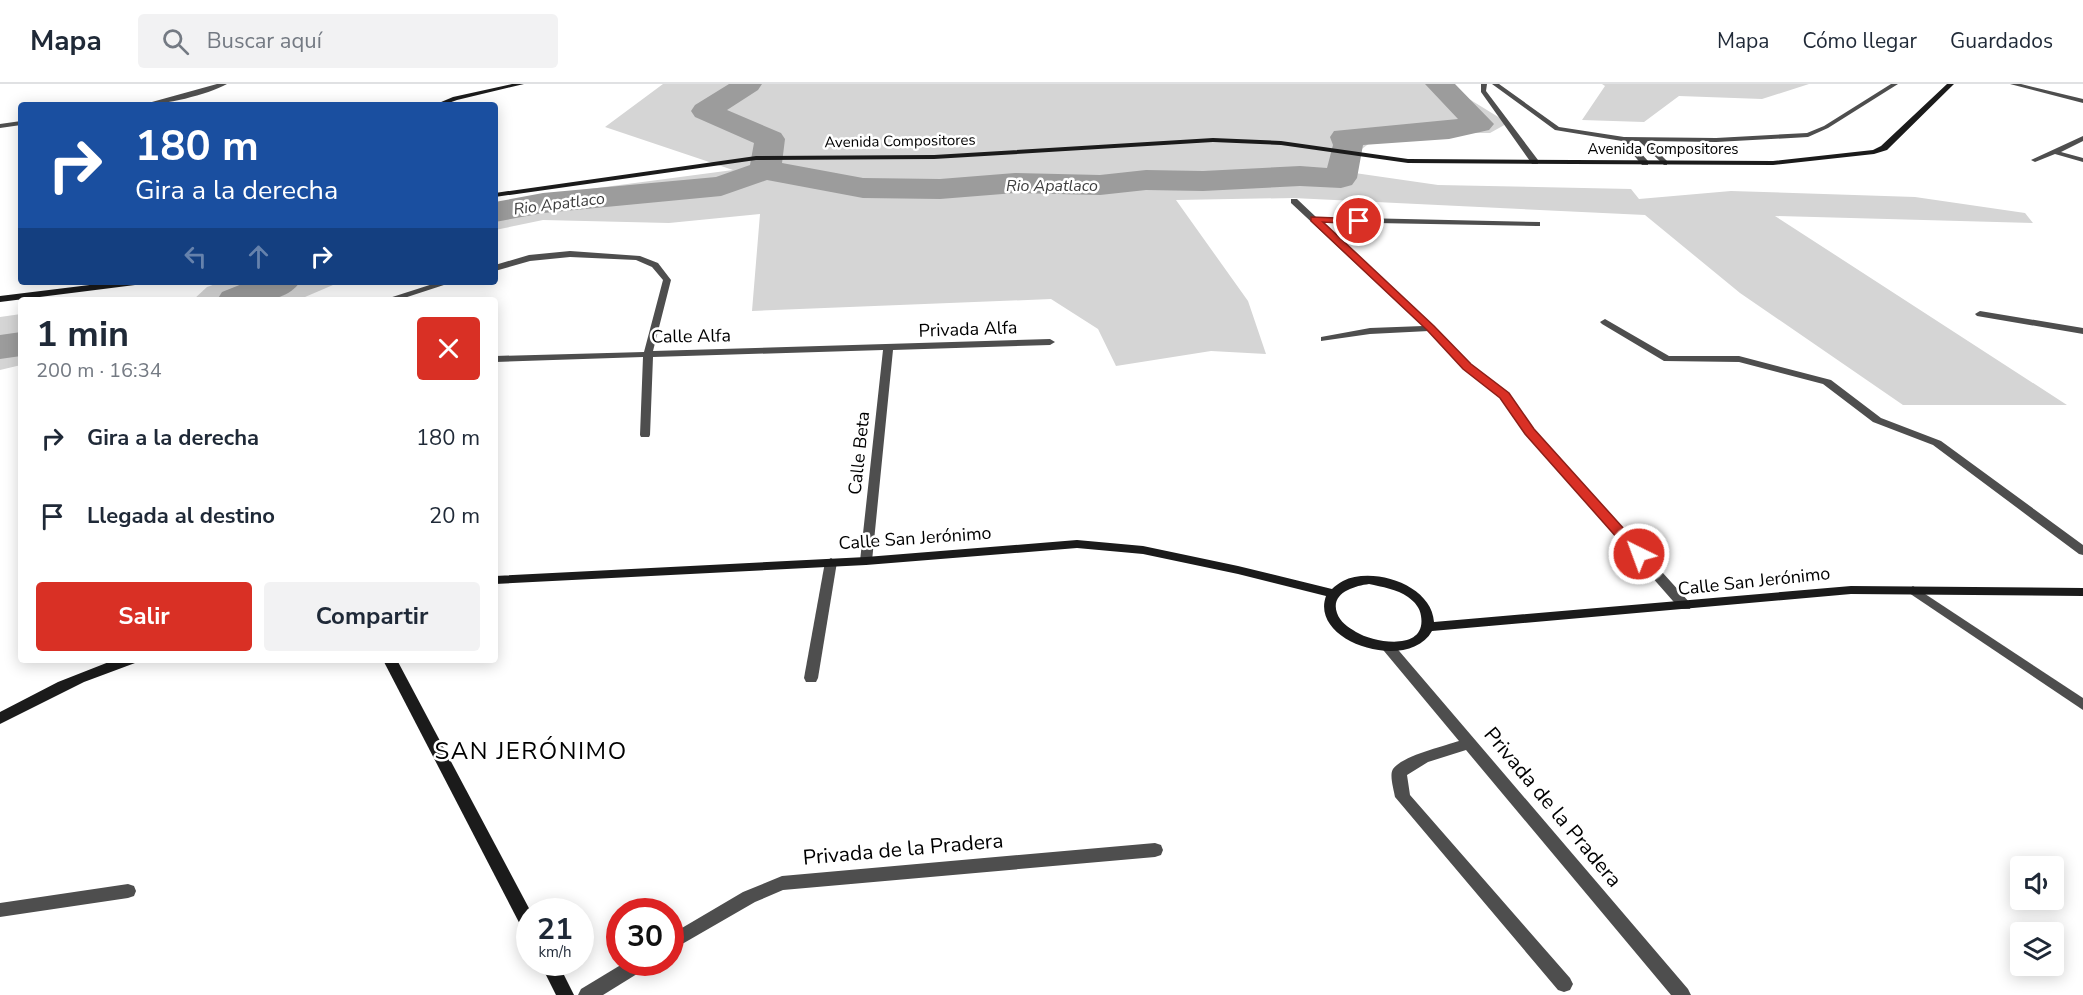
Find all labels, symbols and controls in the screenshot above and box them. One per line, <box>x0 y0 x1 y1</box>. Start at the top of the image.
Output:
search box <box>138 14 558 68</box>
text: Mapa <box>30 22 102 60</box>
icon: search <box>159 25 192 58</box>
text: Buscar aquí <box>207 26 322 56</box>
text: Mapa <box>1717 27 1769 55</box>
text: Cómo llegar <box>1802 27 1917 55</box>
text: Guardados <box>1950 27 2053 55</box>
text: 180 m <box>135 118 259 175</box>
icon: right <box>36 126 114 204</box>
street label: Avenida Compositores <box>824 130 976 152</box>
street label: Avenida Compositores <box>1587 139 1739 159</box>
text: Gira a la derecha <box>135 172 338 209</box>
water label: Rio Apatlaco <box>1006 175 1098 197</box>
water label: Rio Apatlaco <box>512 187 606 221</box>
pin <box>1333 195 1384 246</box>
icon: arrive <box>1342 204 1375 237</box>
icon: left <box>179 240 212 273</box>
icon: ahead <box>242 240 275 273</box>
icon: right <box>305 240 338 273</box>
text: 1 min <box>36 310 129 359</box>
street label: Privada Alfa <box>918 315 1018 343</box>
button: close <box>417 317 480 380</box>
street label: Calle Alfa <box>651 323 731 349</box>
text: 200 m · 16:34 <box>36 357 162 384</box>
street label: Calle Beta <box>843 410 875 496</box>
icon: right <box>36 422 69 455</box>
text: Gira a la derecha <box>87 423 259 453</box>
text: 180 m <box>416 423 480 453</box>
icon: arrive <box>36 500 69 533</box>
text: Llegada al destino <box>87 501 275 531</box>
text: 20 m <box>429 501 480 531</box>
street label: Calle San Jerónimo <box>838 521 992 555</box>
position arrow <box>1607 522 1671 586</box>
street label: Calle San Jerónimo <box>1677 561 1831 601</box>
button: Salir <box>36 582 252 651</box>
button: Compartir <box>264 582 480 651</box>
street label: Privada de la Pradera <box>1478 721 1628 893</box>
district label: SAN JERÓNIMO <box>434 735 628 767</box>
street label: Privada de la Pradera <box>802 826 1004 872</box>
map controls <box>2010 856 2064 976</box>
button: sound <box>2010 856 2064 910</box>
speed limit sign: 30 <box>606 898 684 976</box>
text: 21 <box>537 909 573 950</box>
button: layers <box>2010 922 2064 976</box>
text: km/h <box>538 942 572 962</box>

